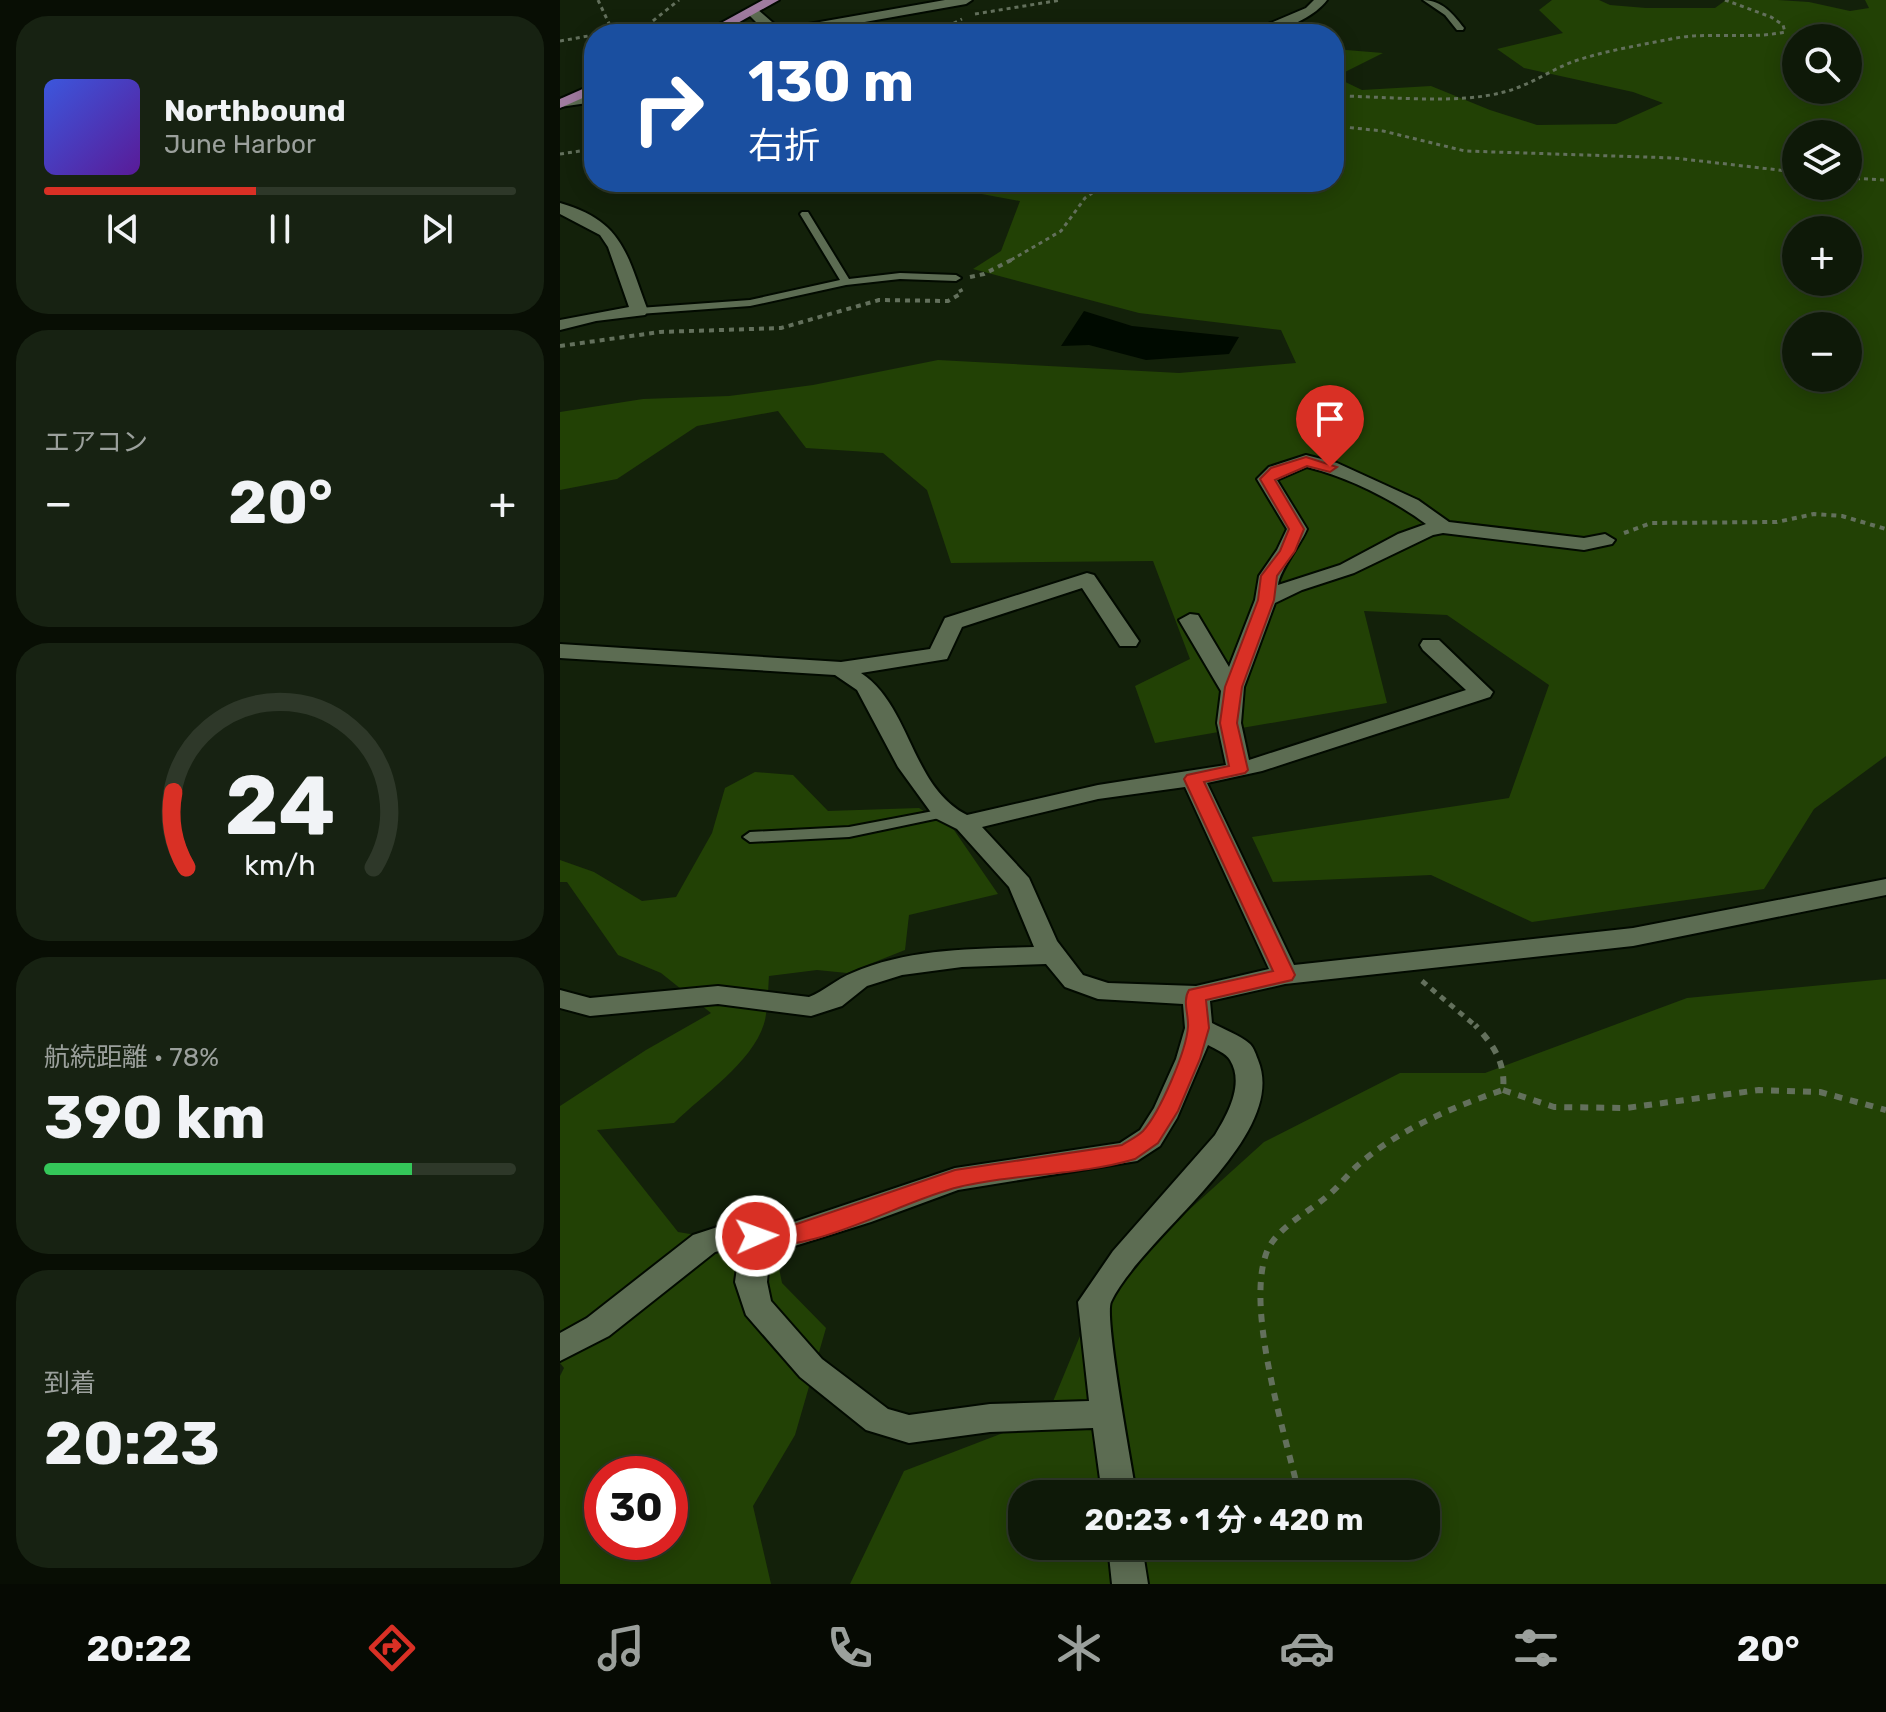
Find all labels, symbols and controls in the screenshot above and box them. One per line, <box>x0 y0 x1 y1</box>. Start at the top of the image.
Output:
map controls <box>1782 24 1862 392</box>
button: search <box>1782 24 1862 104</box>
text: 130 m <box>748 49 914 115</box>
icon: right <box>616 56 720 160</box>
text: Northbound <box>164 93 346 129</box>
button: layers <box>1782 120 1862 200</box>
text: 右折 <box>748 124 820 167</box>
text: June Harbor <box>164 129 316 160</box>
icon: previous <box>101 207 145 251</box>
icon: pause <box>258 207 302 251</box>
icon: next <box>415 207 459 251</box>
button: + <box>1782 216 1862 296</box>
button: − <box>1782 312 1862 392</box>
pin <box>1296 385 1364 467</box>
icon: arrive <box>1308 397 1352 441</box>
text: エアコン <box>44 427 148 458</box>
text: 20° <box>228 467 333 538</box>
text: − <box>44 477 73 529</box>
text: + <box>489 477 516 529</box>
text: 24 <box>225 756 335 855</box>
text: km/h <box>244 848 316 882</box>
text: 航続距離 · 78% <box>44 1042 219 1073</box>
text: 390 km <box>44 1082 266 1153</box>
position arrow <box>714 1194 798 1278</box>
text: 到着 <box>44 1368 96 1399</box>
text: 20:23 <box>44 1408 220 1479</box>
speed limit sign: 30 <box>584 1456 688 1560</box>
text: 20:23 · 1 分 · 420 m <box>1085 1502 1363 1538</box>
icon: directions <box>364 1620 420 1676</box>
icon: music <box>593 1620 649 1676</box>
icon: phone <box>822 1620 878 1676</box>
icon: climate <box>1051 1620 1107 1676</box>
icon: car <box>1279 1620 1335 1676</box>
icon: filters <box>1508 1620 1564 1676</box>
text: 20:22 <box>86 1627 192 1670</box>
text: 20° <box>1737 1627 1800 1670</box>

